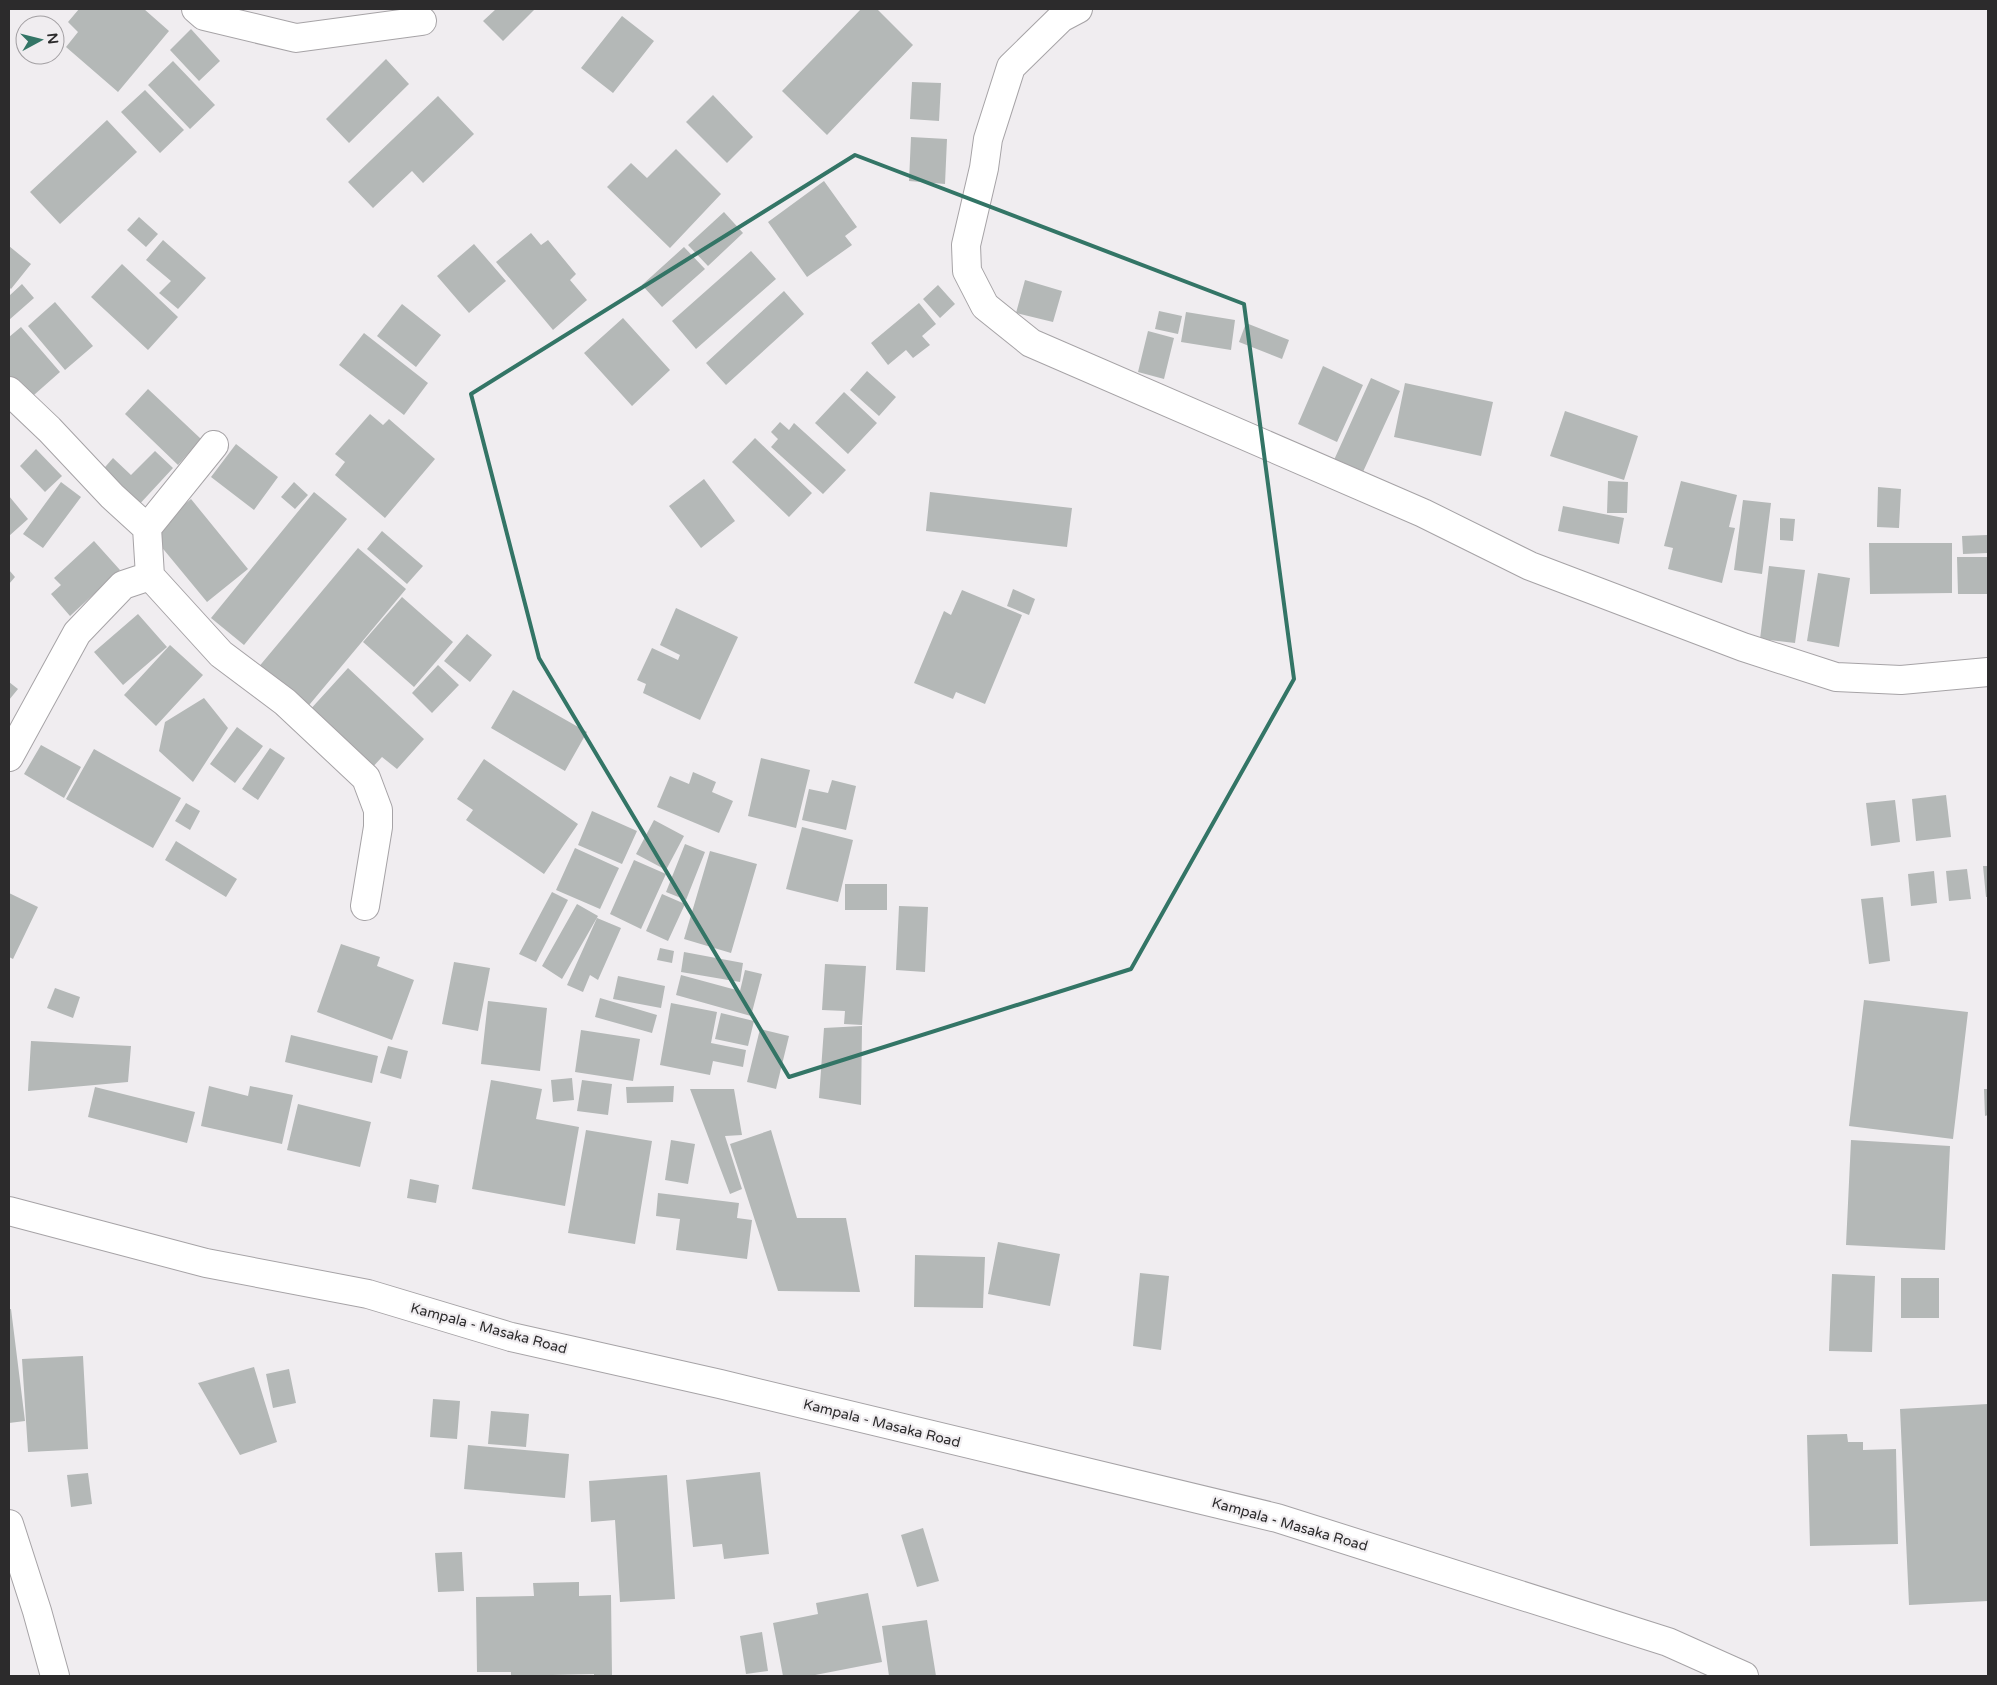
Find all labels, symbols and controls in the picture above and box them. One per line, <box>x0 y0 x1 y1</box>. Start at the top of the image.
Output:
north arrow <box>15 15 65 65</box>
text: N <box>43 32 62 45</box>
street label: Kampala - Masaka Road <box>409 1299 569 1358</box>
street label: Kampala - Masaka Road <box>802 1396 962 1451</box>
street label: Kampala - Masaka Road <box>1210 1494 1370 1555</box>

